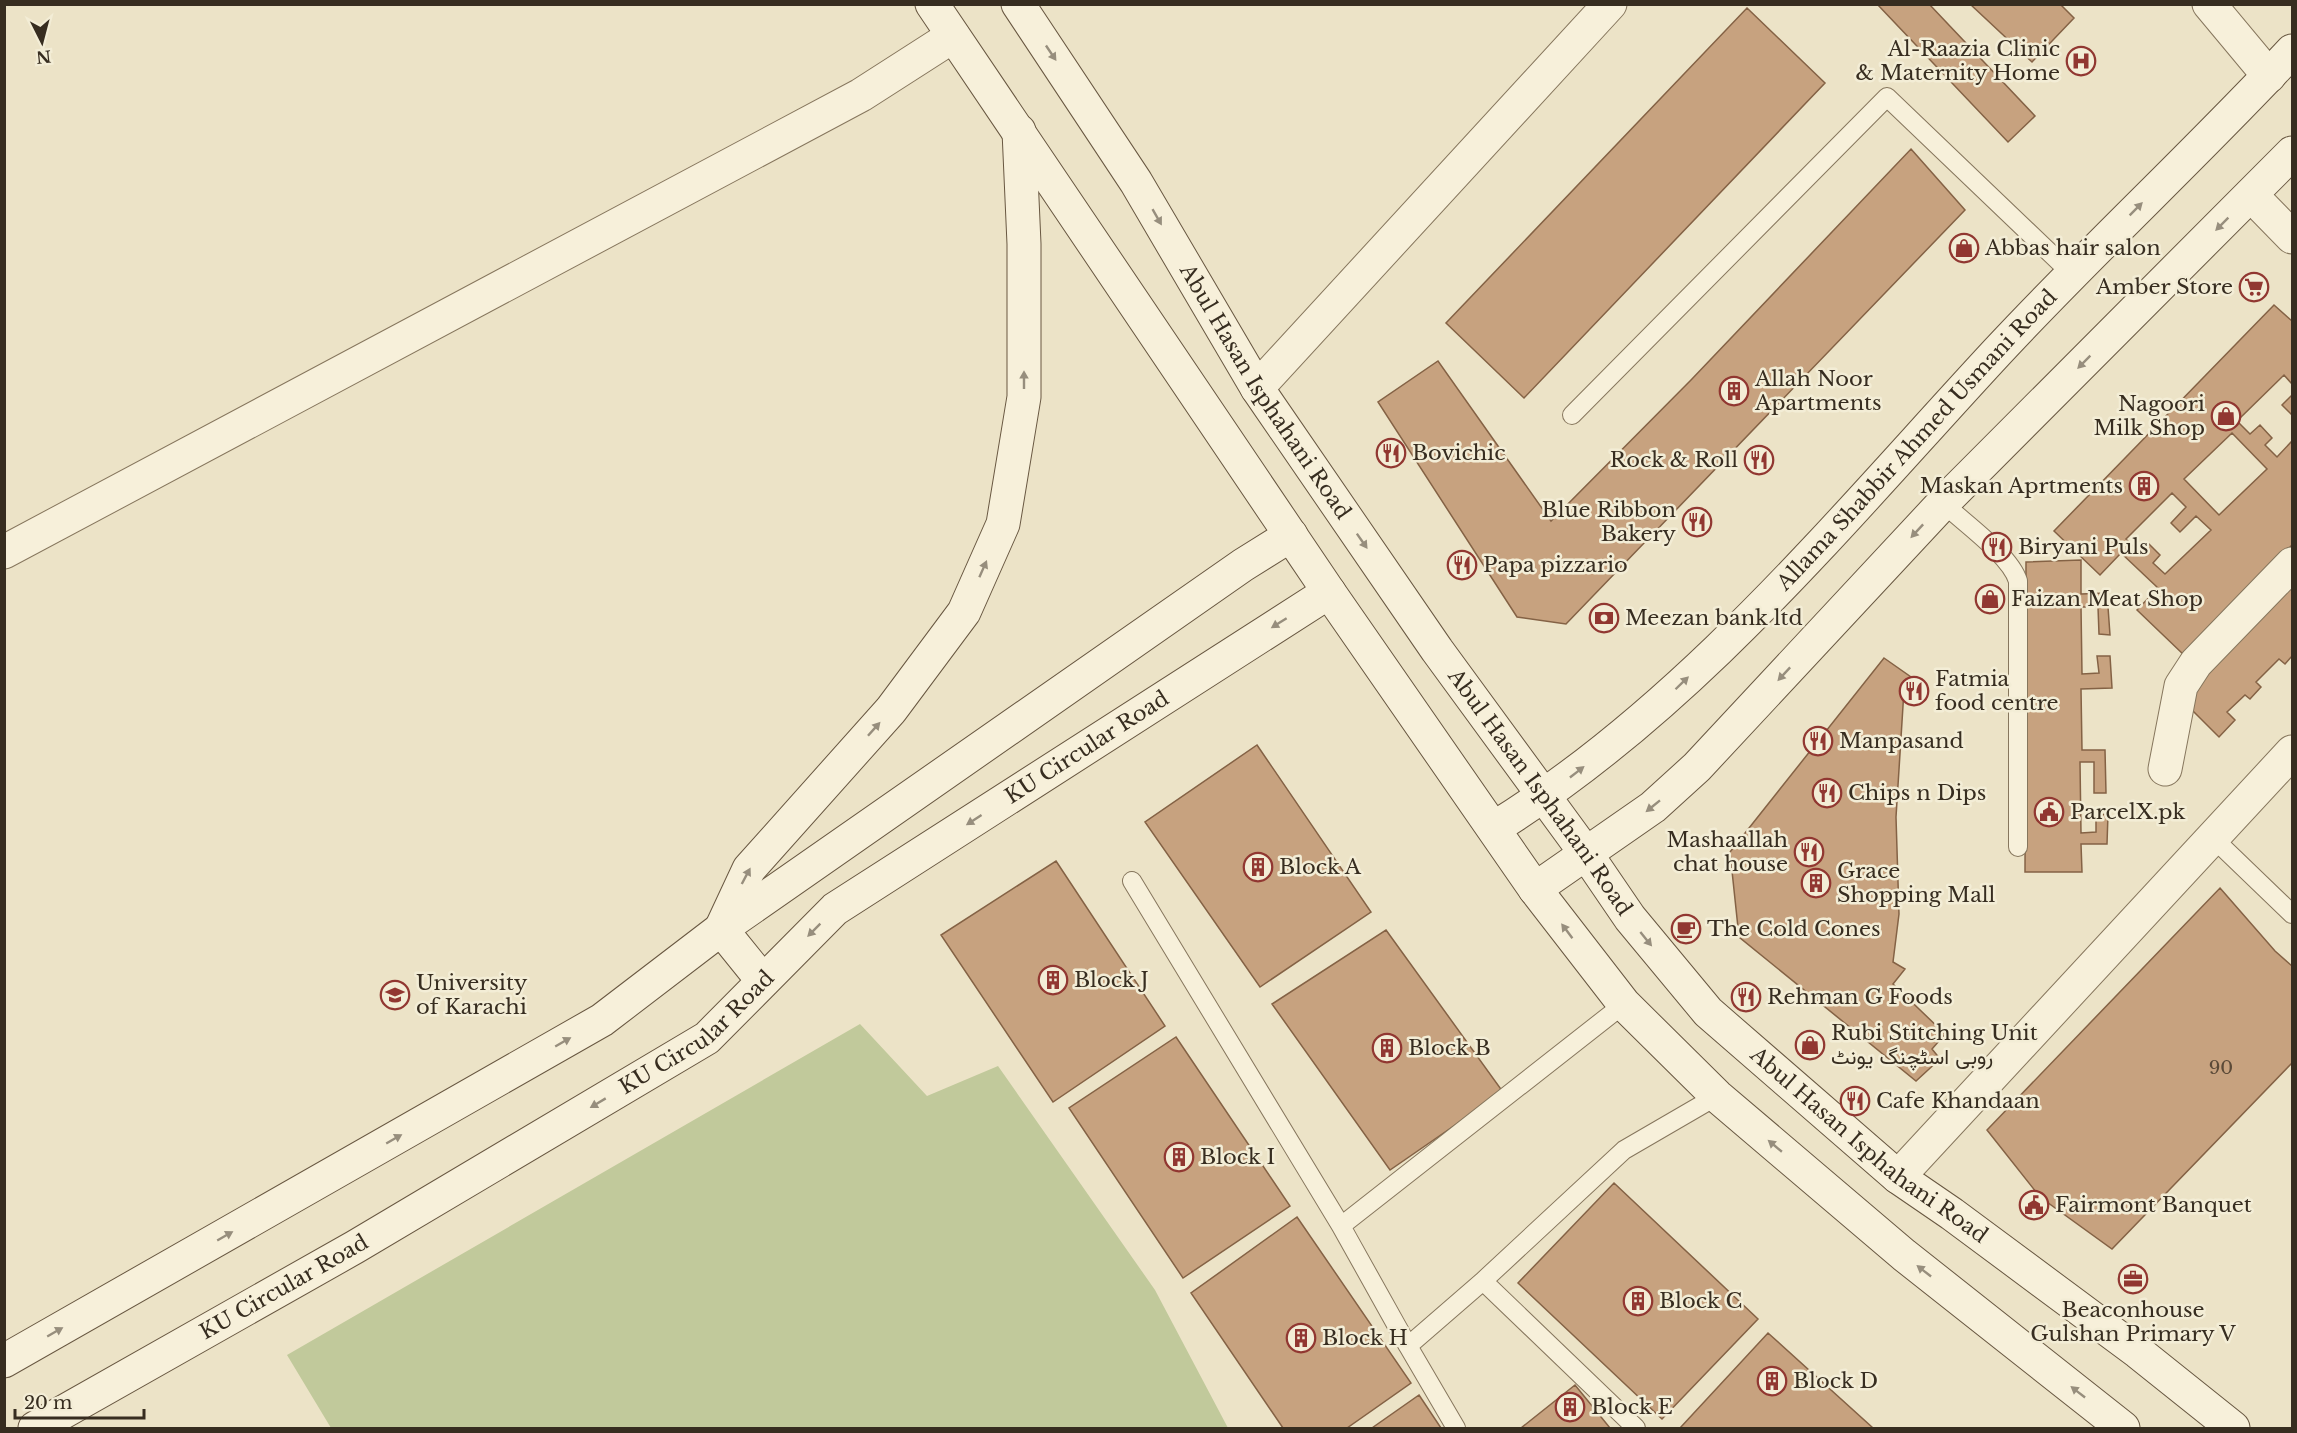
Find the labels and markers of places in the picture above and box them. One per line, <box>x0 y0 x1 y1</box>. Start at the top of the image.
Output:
place label: Al-Raazia Clinic & Maternity Home <box>1855 36 2060 86</box>
hospital icon: Al-Raazia Clinic & Maternity Home <box>2065 45 2097 77</box>
shop icon: Abbas hair salon <box>1948 232 1980 264</box>
place label: Abbas hair salon <box>1984 235 2161 261</box>
supermarket icon: Amber Store <box>2238 271 2270 303</box>
place label: Amber Store <box>2095 274 2233 300</box>
place label: Allah Noor Apartments <box>1754 366 1882 416</box>
building icon: Allah Noor Apartments <box>1718 375 1750 407</box>
place label: Nagoori Milk Shop <box>2093 391 2205 441</box>
shop icon: Nagoori Milk Shop <box>2210 400 2242 432</box>
restaurant icon: Bovichic <box>1375 437 1407 469</box>
place label: Bovichic <box>1412 440 1506 466</box>
restaurant icon: Rock & Roll <box>1743 444 1775 476</box>
place label: Rock & Roll <box>1610 447 1738 473</box>
building icon: Maskan Aprtments <box>2128 470 2160 502</box>
place label: Maskan Aprtments <box>1920 473 2123 499</box>
place label: Blue Ribbon Bakery <box>1542 497 1677 547</box>
restaurant icon: Blue Ribbon Bakery <box>1681 506 1713 538</box>
restaurant icon: Biryani Puls <box>1981 531 2013 563</box>
place label: Biryani Puls <box>2018 534 2149 560</box>
restaurant icon: Papa pizzario <box>1446 549 1478 581</box>
place label: Papa pizzario <box>1483 552 1628 578</box>
shop icon: Faizan Meat Shop <box>1974 583 2006 615</box>
place label: Faizan Meat Shop <box>2011 586 2203 612</box>
bank icon: Meezan bank ltd <box>1588 602 1620 634</box>
place label: Meezan bank ltd <box>1625 605 1803 631</box>
place label: Fatmia food centre <box>1935 666 2059 716</box>
restaurant icon: Fatmia food centre <box>1898 675 1930 707</box>
restaurant icon: Manpasand <box>1802 725 1834 757</box>
place label: Manpasand <box>1839 728 1964 754</box>
restaurant icon: Chips n Dips <box>1811 777 1843 809</box>
place label: Chips n Dips <box>1848 780 1986 806</box>
public building icon: ParcelX.pk <box>2033 796 2065 828</box>
place label: ParcelX.pk <box>2070 799 2185 825</box>
place label: Mashaallah chat house <box>1666 827 1788 877</box>
restaurant icon: Mashaallah chat house <box>1793 836 1825 868</box>
building icon: Block A <box>1242 851 1274 883</box>
place label: Block A <box>1279 854 1362 880</box>
place label: Grace Shopping Mall <box>1837 858 1996 908</box>
building icon: Grace Shopping Mall <box>1800 867 1832 899</box>
cafe icon: The Cold Cones <box>1670 913 1702 945</box>
place label: The Cold Cones <box>1707 916 1881 942</box>
building icon: Block J <box>1037 964 1069 996</box>
place label: Block J <box>1074 967 1149 993</box>
place label: University of Karachi <box>416 970 528 1020</box>
school or university icon: University of Karachi <box>379 979 411 1011</box>
restaurant icon: Rehman G Foods <box>1730 981 1762 1013</box>
place label: Rehman G Foods <box>1767 984 1953 1010</box>
place label: Rubi Stitching Unit روبی اسٹچنگ یونٹ <box>1831 1020 2038 1071</box>
shop icon: Rubi Stitching Unit روبی اسٹچنگ یونٹ <box>1794 1029 1826 1061</box>
building icon: Block B <box>1371 1032 1403 1064</box>
place label: Block B <box>1408 1035 1491 1061</box>
restaurant icon: Cafe Khandaan <box>1839 1085 1871 1117</box>
place label: Cafe Khandaan <box>1876 1088 2040 1114</box>
building icon: Block I <box>1163 1141 1195 1173</box>
place label: Block I <box>1200 1144 1275 1170</box>
public building icon: Fairmont Banquet <box>2018 1189 2050 1221</box>
place label: Fairmont Banquet <box>2055 1192 2252 1218</box>
office icon: Beaconhouse Gulshan Primary V <box>2117 1263 2149 1295</box>
building icon: Block C <box>1622 1285 1654 1317</box>
place label: Block C <box>1659 1288 1742 1314</box>
place label: Beaconhouse Gulshan Primary V <box>2030 1297 2236 1347</box>
building icon: Block H <box>1285 1322 1317 1354</box>
place label: Block H <box>1322 1325 1408 1351</box>
building icon: Block D <box>1756 1365 1788 1397</box>
place label: Block D <box>1793 1368 1878 1394</box>
building icon: Block E <box>1554 1391 1586 1423</box>
place label: Block E <box>1591 1394 1673 1420</box>

